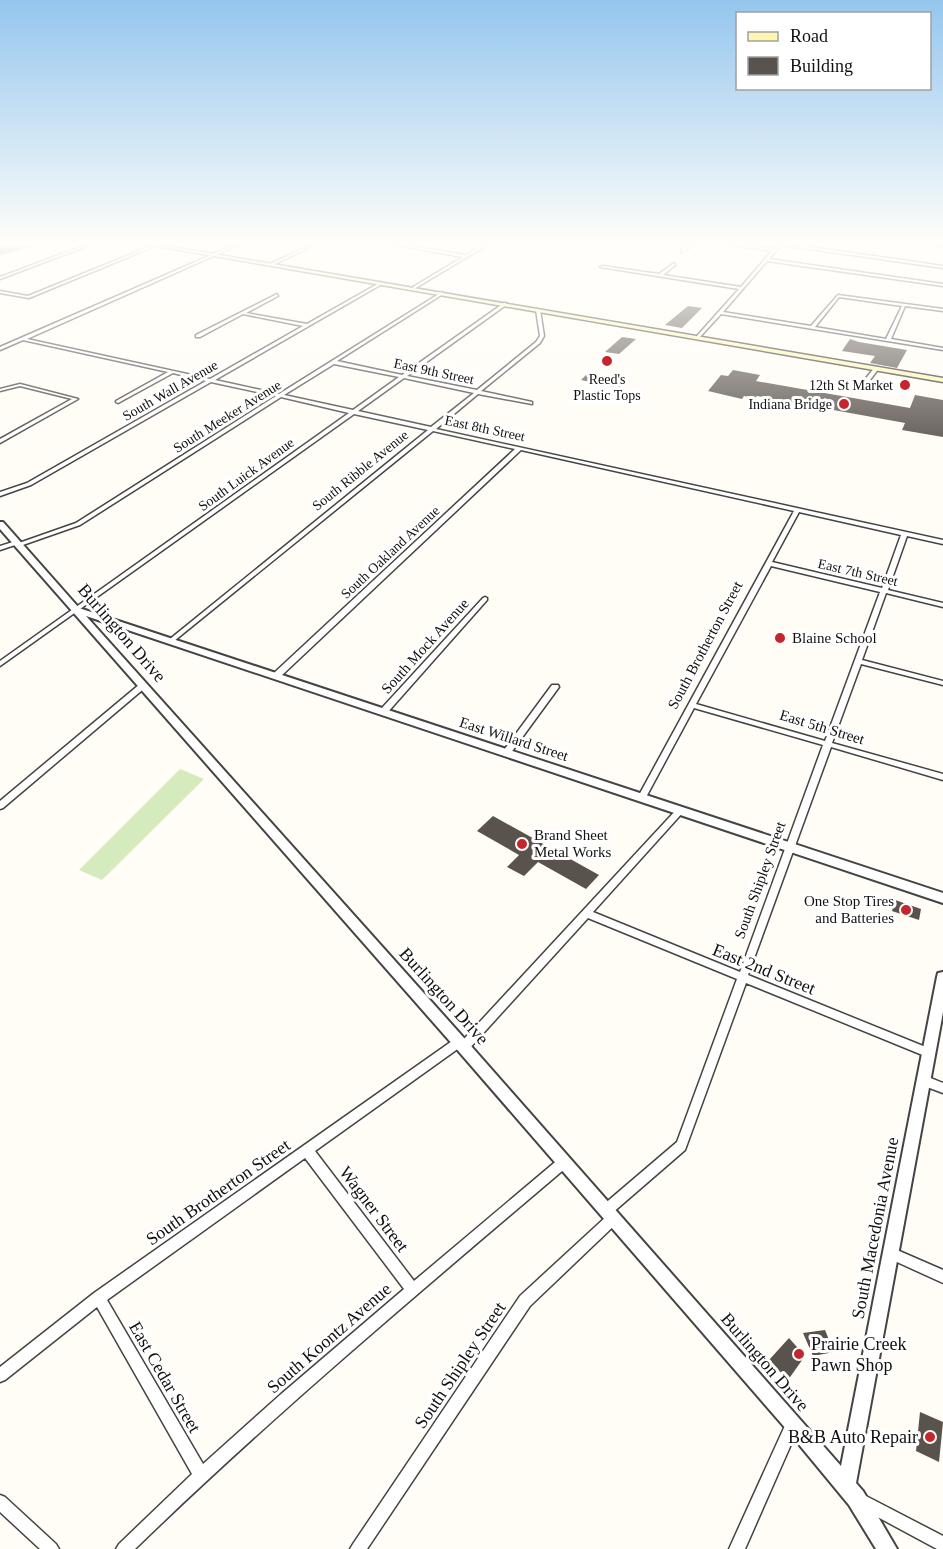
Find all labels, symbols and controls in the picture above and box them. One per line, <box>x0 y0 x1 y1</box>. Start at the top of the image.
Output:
legend <box>736 12 931 90</box>
text: Road <box>790 26 828 46</box>
text: Building <box>790 56 853 76</box>
marker: Reed's Plastic Tops <box>600 354 614 368</box>
street label: East 9th Street <box>392 356 475 387</box>
street label: South Wall Avenue <box>120 357 220 424</box>
place label: Reed's Plastic Tops <box>573 372 641 403</box>
street label: South Meeker Avenue <box>171 377 284 456</box>
place label: 12th St Market <box>809 378 893 393</box>
marker: 12th St Market <box>898 378 912 392</box>
place label: Indiana Bridge <box>748 397 832 412</box>
marker: Indiana Bridge <box>837 397 851 411</box>
street label: East 8th Street <box>443 413 526 444</box>
street label: South Ribble Avenue <box>309 427 411 514</box>
street label: South Luick Avenue <box>196 435 297 514</box>
street label: South Oakland Avenue <box>338 503 443 602</box>
street label: East 7th Street <box>816 556 899 589</box>
street label: South Brotherton Street <box>664 578 746 712</box>
street label: Burlington Drive <box>74 580 170 686</box>
street label: South Mock Avenue <box>378 595 472 697</box>
place label: Blaine School <box>792 630 877 646</box>
marker: Blaine School <box>773 631 787 645</box>
street label: East 5th Street <box>778 707 867 748</box>
street label: East Willard Street <box>458 714 571 764</box>
street label: South Shipley Street <box>731 819 789 941</box>
place label: Brand Sheet Metal Works <box>534 827 611 860</box>
marker: Brand Sheet Metal Works <box>515 837 529 851</box>
place label: One Stop Tires and Batteries <box>804 893 894 926</box>
marker: One Stop Tires and Batteries <box>899 903 913 917</box>
street label: East 2nd Street <box>710 939 818 999</box>
street label: Burlington Drive <box>395 943 493 1049</box>
street label: South Brotherton Street <box>142 1135 294 1249</box>
street label: South Macedonia Avenue <box>848 1135 902 1321</box>
street label: Wagner Street <box>335 1162 413 1256</box>
street label: South Koontz Avenue <box>263 1279 395 1397</box>
street label: South Shipley Street <box>410 1298 510 1432</box>
street label: Burlington Drive <box>717 1309 813 1415</box>
street label: East Cedar Street <box>125 1318 205 1436</box>
place label: Prairie Creek Pawn Shop <box>811 1334 906 1375</box>
marker: Prairie Creek Pawn Shop <box>792 1347 806 1361</box>
place label: B&B Auto Repair <box>788 1427 918 1447</box>
marker: B&B Auto Repair <box>923 1430 937 1444</box>

